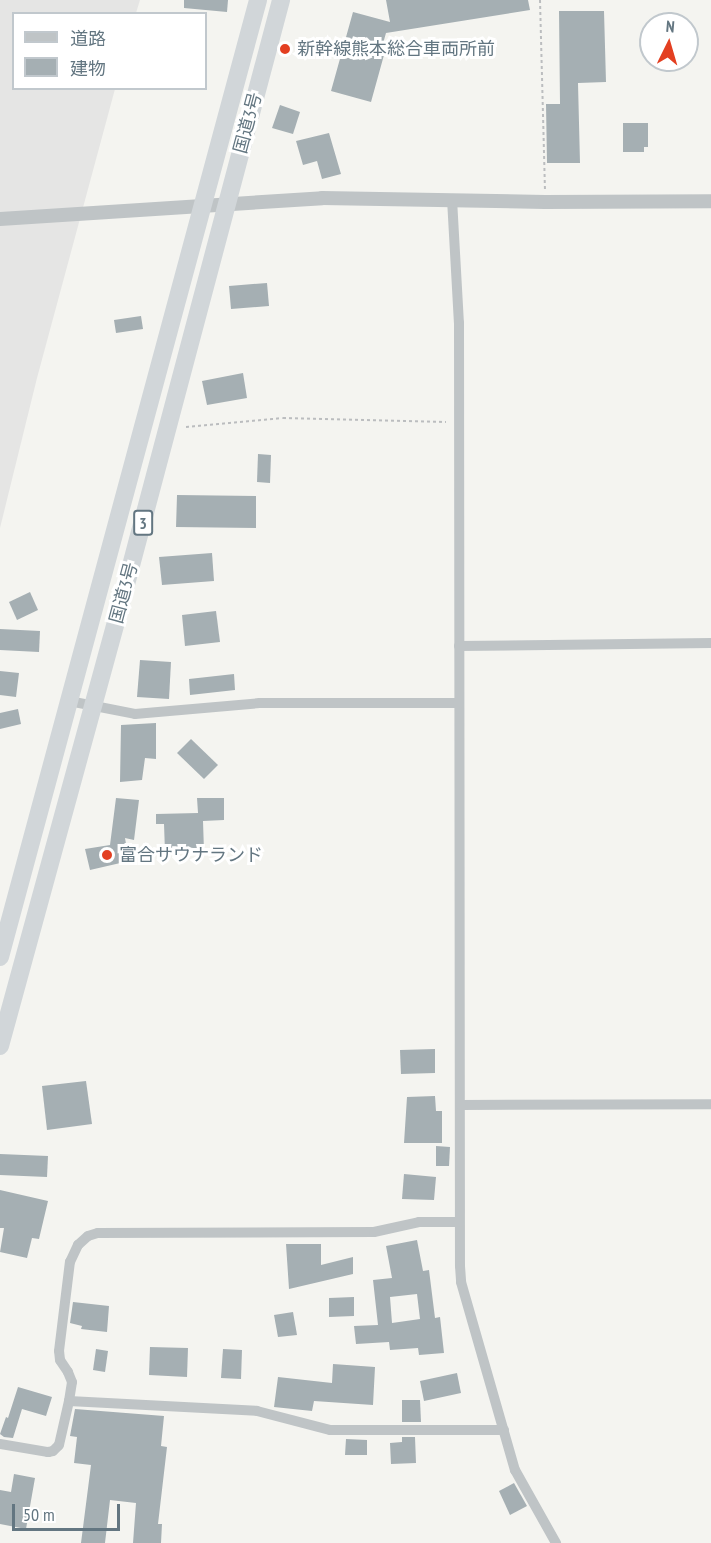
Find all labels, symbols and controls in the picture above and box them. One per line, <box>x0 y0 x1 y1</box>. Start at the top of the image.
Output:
legend <box>12 12 207 90</box>
north arrow <box>639 12 699 72</box>
text: N <box>665 16 676 36</box>
text: 道路 <box>70 27 106 50</box>
place label: 新幹線熊本総合車両所前 <box>297 38 495 60</box>
marker: 新幹線熊本総合車両所前 <box>278 42 292 56</box>
text: 建物 <box>70 57 106 80</box>
street label: 国道3号 <box>230 90 266 156</box>
road number: 3 <box>132 510 154 536</box>
street label: 国道3号 <box>106 560 142 626</box>
place label: 富合サウナランド <box>119 844 263 866</box>
marker: 富合サウナランド <box>100 848 114 862</box>
scale bar <box>15 1492 123 1530</box>
text: 50 m <box>23 1503 55 1526</box>

